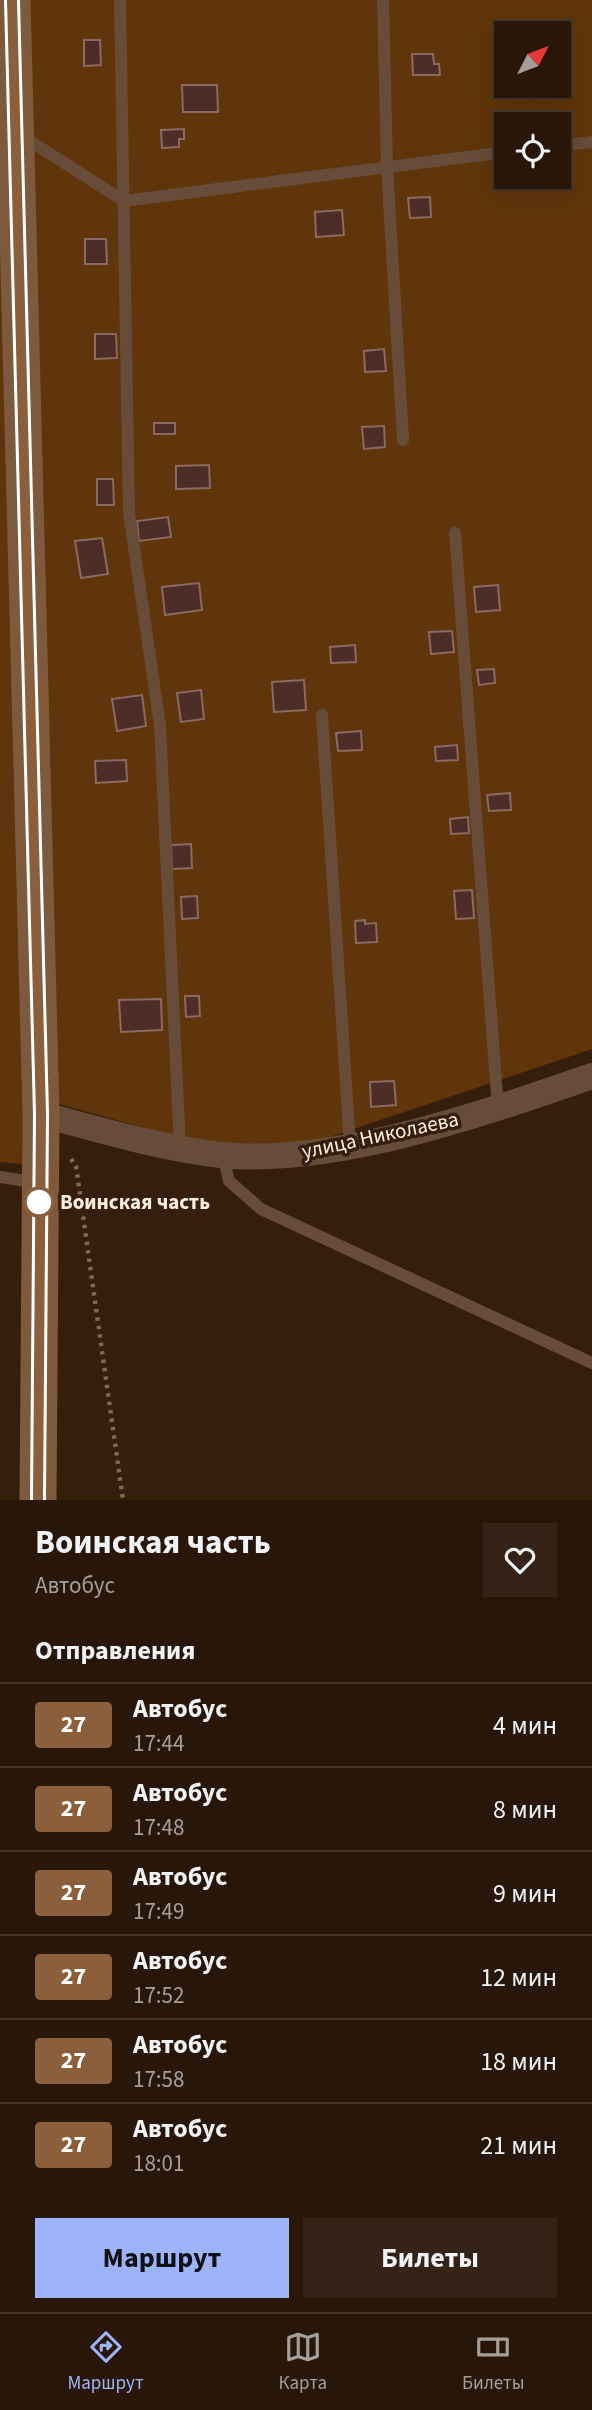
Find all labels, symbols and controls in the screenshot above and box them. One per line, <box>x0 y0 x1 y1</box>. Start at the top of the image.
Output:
north arrow <box>494 21 570 98</box>
map controls <box>494 21 571 189</box>
button: locate <box>494 112 571 189</box>
street label: улица Николаева <box>299 1104 461 1166</box>
marker: Воинская часть <box>24 1187 54 1217</box>
place label: Воинская часть <box>60 1187 210 1217</box>
text: Воинская часть <box>35 1519 271 1566</box>
button: heart <box>483 1523 557 1597</box>
text: Автобус <box>35 1569 115 1602</box>
text: Отправления <box>35 1632 195 1669</box>
text: Автобус <box>133 1690 227 1727</box>
text: 27 <box>61 1707 86 1742</box>
text: 4 мин <box>493 1707 557 1744</box>
text: 17:44 <box>133 1727 184 1760</box>
text: Автобус <box>133 1774 227 1811</box>
text: 27 <box>61 1791 86 1826</box>
text: 8 мин <box>493 1791 557 1828</box>
text: 17:48 <box>133 1811 184 1844</box>
text: Автобус <box>133 1858 227 1895</box>
text: 27 <box>61 1875 86 1910</box>
text: 9 мин <box>493 1875 557 1912</box>
text: 17:49 <box>133 1895 184 1928</box>
text: Автобус <box>133 1942 227 1979</box>
text: 27 <box>61 1959 86 1994</box>
text: 12 мин <box>480 1959 557 1996</box>
text: 17:52 <box>133 1979 184 2012</box>
text: Автобус <box>133 2026 227 2063</box>
text: 27 <box>61 2043 86 2078</box>
text: 18 мин <box>480 2043 557 2080</box>
text: 17:58 <box>133 2063 184 2096</box>
text: Автобус <box>133 2110 227 2147</box>
text: 27 <box>61 2127 86 2162</box>
text: 21 мин <box>480 2127 557 2164</box>
text: 18:01 <box>133 2147 184 2180</box>
button: Маршрут <box>35 2218 289 2298</box>
button: Билеты <box>303 2218 557 2298</box>
tab: Маршрут <box>67 2328 144 2397</box>
tab: Карта <box>278 2328 327 2397</box>
tab: Билеты <box>462 2328 525 2397</box>

